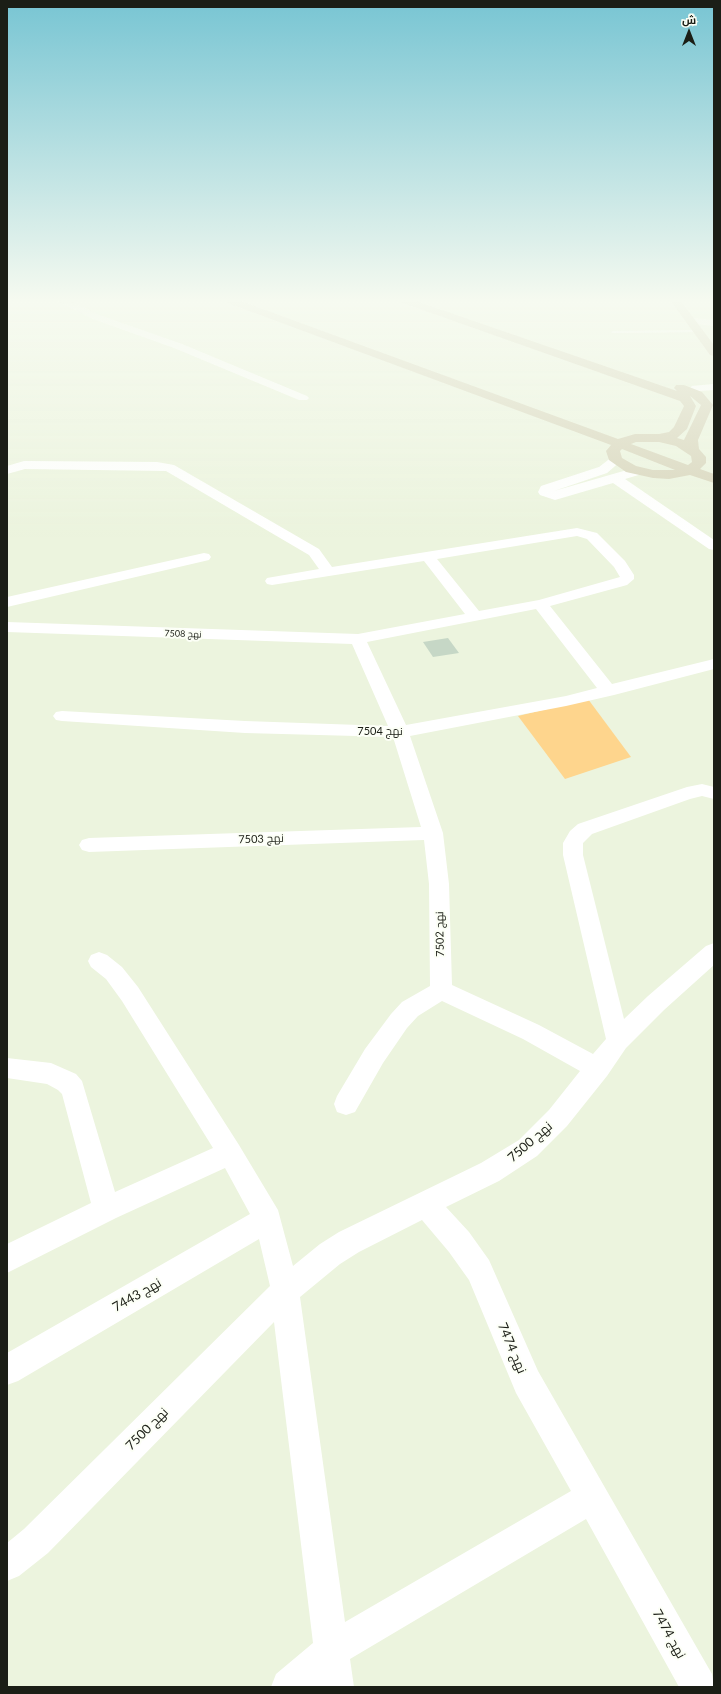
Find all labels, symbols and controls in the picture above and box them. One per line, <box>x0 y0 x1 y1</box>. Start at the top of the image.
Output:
north arrow <box>669 12 709 52</box>
text: ش <box>682 13 696 26</box>
street label: نهج 7508 <box>164 628 202 640</box>
street label: نهج 7504 <box>357 724 403 738</box>
street label: نهج 7503 <box>238 832 284 846</box>
street label: نهج 7502 <box>433 911 447 957</box>
street label: نهج 7500 <box>505 1118 555 1166</box>
street label: نهج 7443 <box>110 1275 164 1315</box>
street label: نهج 7474 <box>494 1320 530 1376</box>
street label: نهج 7500 <box>122 1404 172 1454</box>
street label: نهج 7474 <box>649 1607 689 1661</box>

